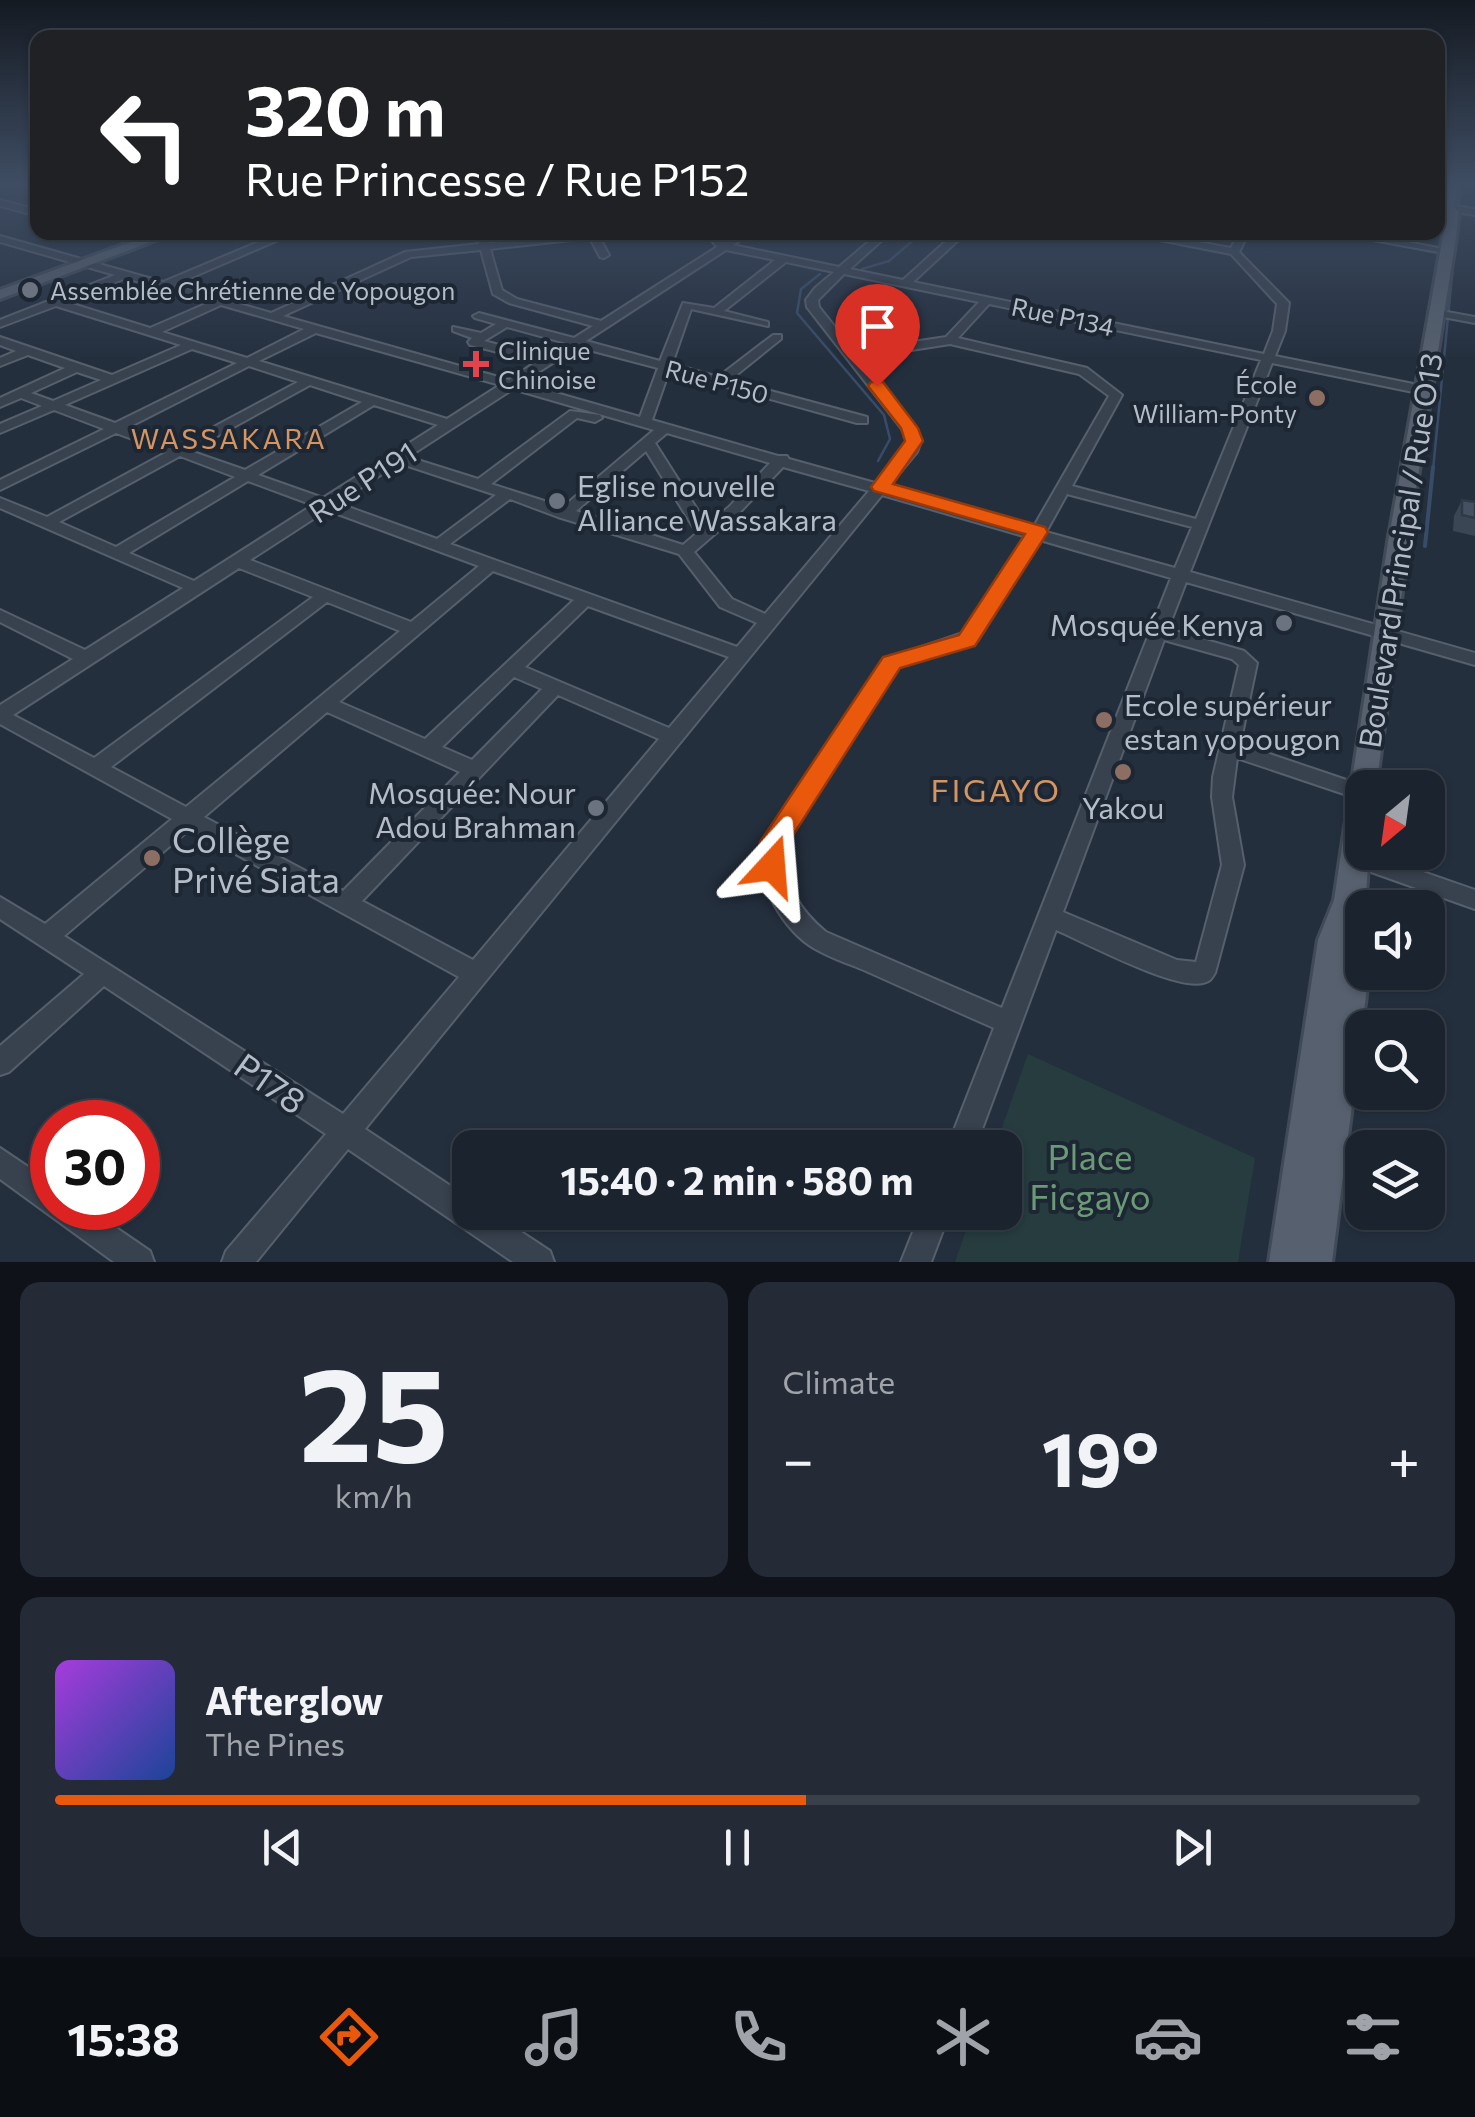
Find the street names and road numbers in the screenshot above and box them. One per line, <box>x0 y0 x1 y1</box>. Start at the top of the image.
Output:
street label: Rue P134 <box>1009 290 1117 342</box>
street label: Boulevard Principal / Rue O13 <box>1349 350 1449 750</box>
street label: Rue P150 <box>662 353 772 409</box>
street label: Rue P191 <box>301 433 423 529</box>
street label: P178 <box>227 1042 315 1122</box>

